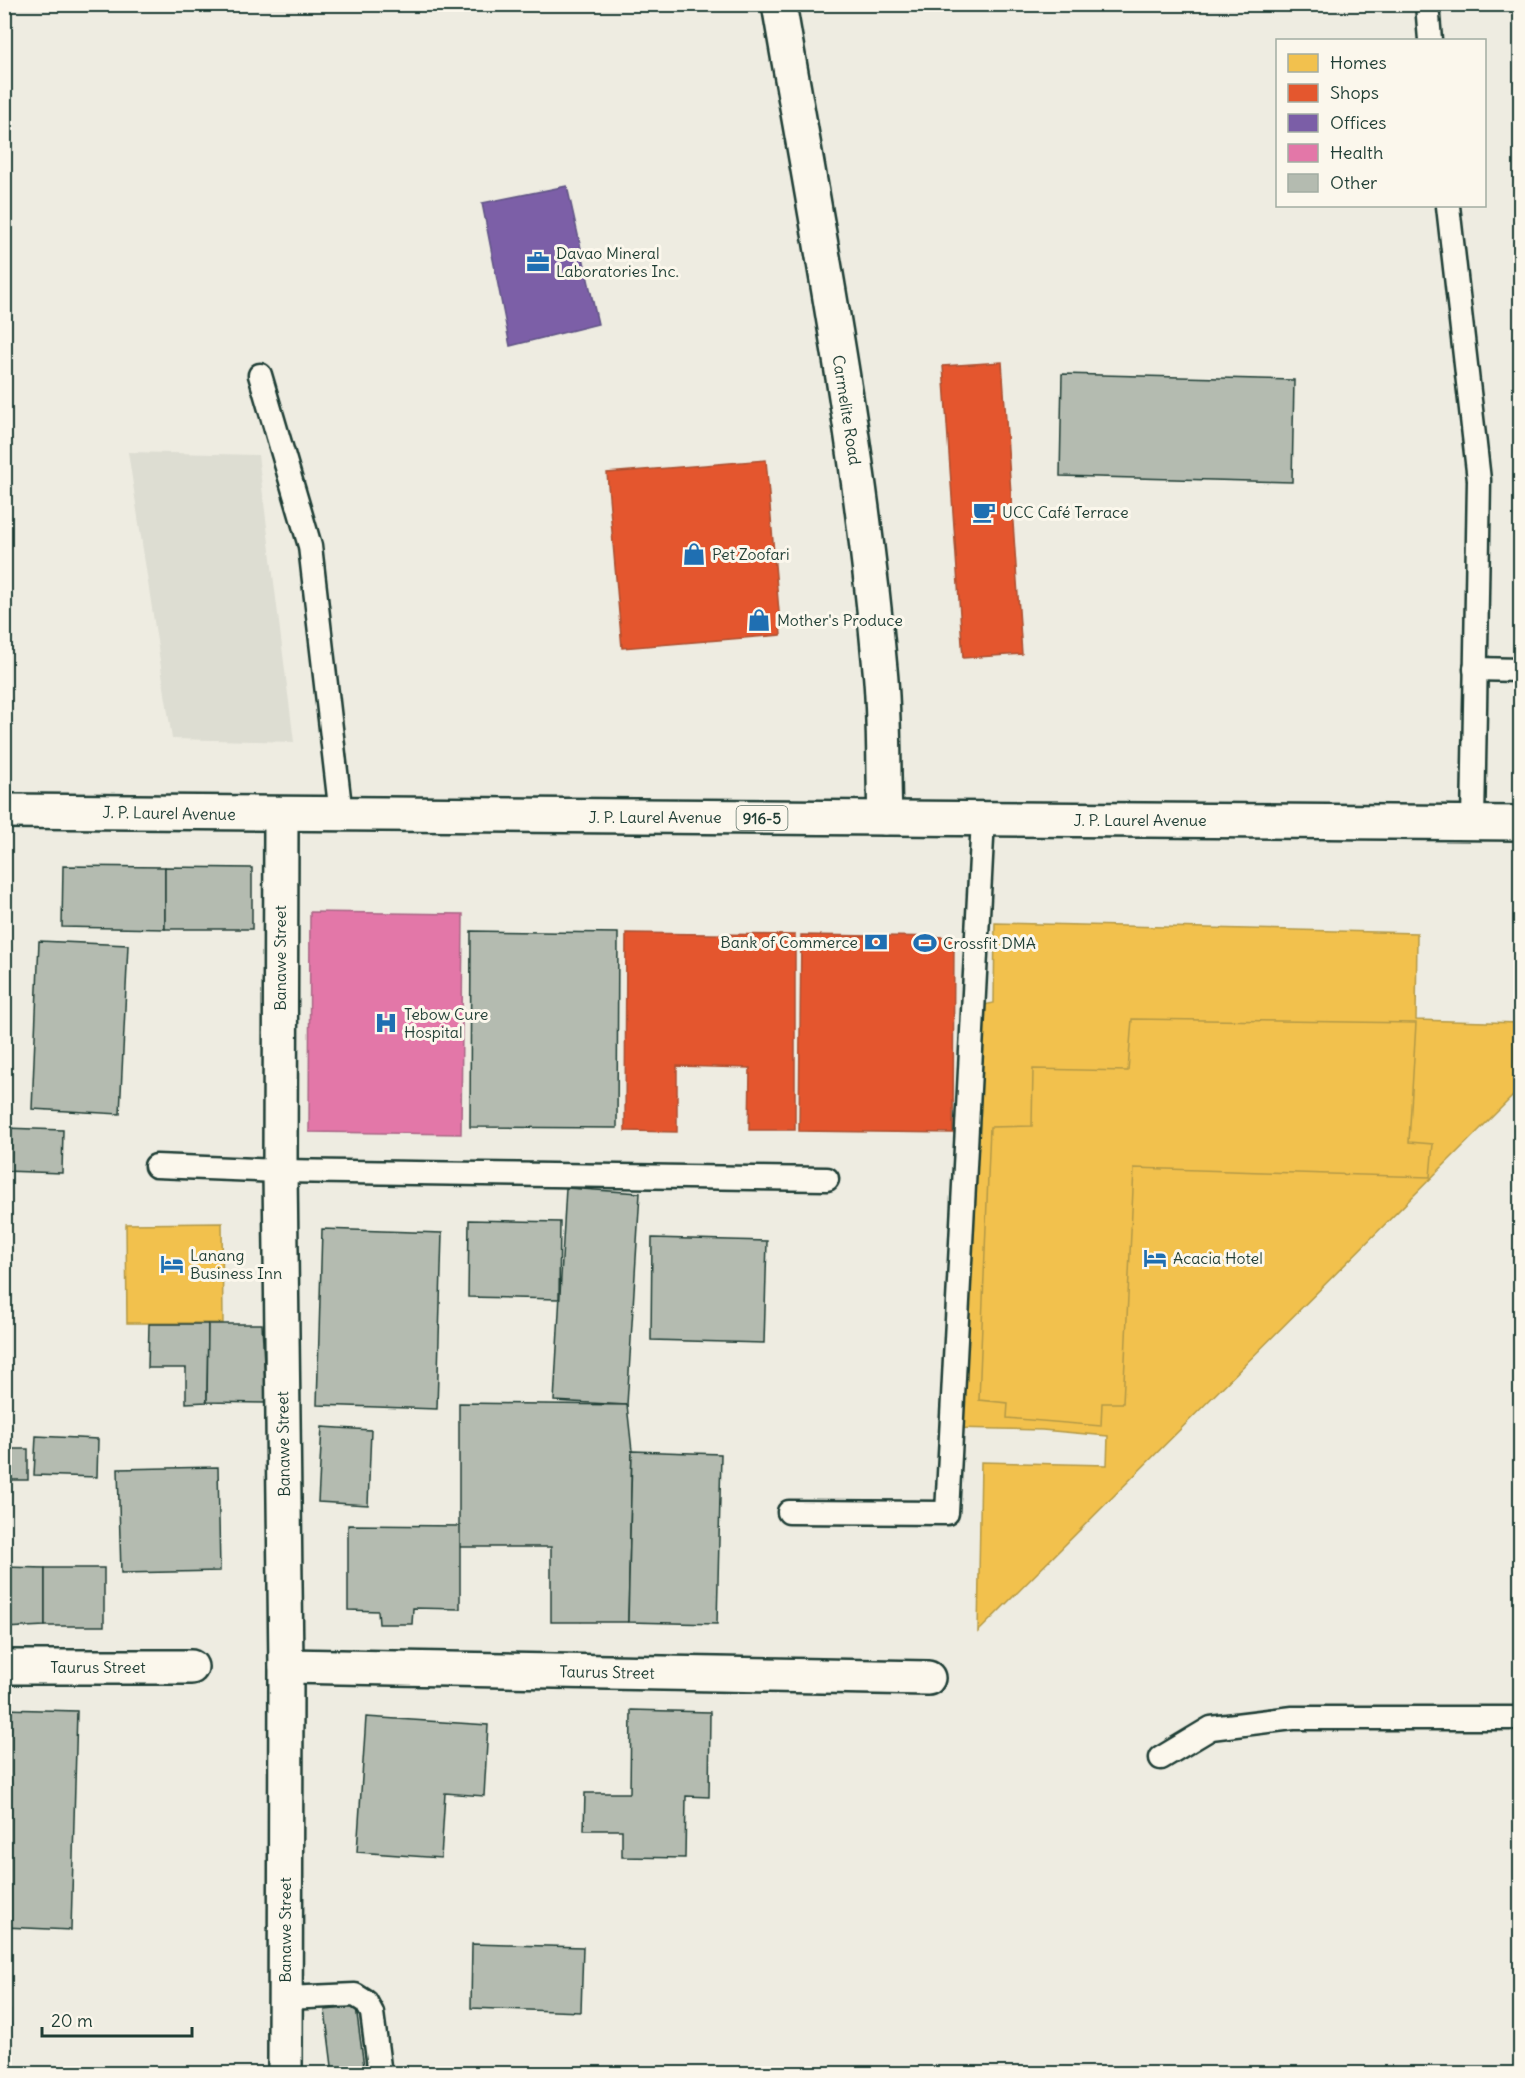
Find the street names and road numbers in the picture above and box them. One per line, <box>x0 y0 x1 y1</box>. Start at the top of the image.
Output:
street label: Carmelite Road <box>828 354 866 466</box>
street label: J. P. Laurel Avenue <box>102 802 236 824</box>
road number: 916-5 <box>736 806 788 830</box>
street label: J. P. Laurel Avenue <box>588 807 722 827</box>
street label: J. P. Laurel Avenue <box>1073 810 1207 830</box>
street label: Banawe Street <box>270 905 290 1011</box>
street label: Banawe Street <box>272 1390 294 1497</box>
street label: Taurus Street <box>50 1657 146 1677</box>
street label: Taurus Street <box>559 1661 655 1683</box>
street label: Banawe Street <box>275 1877 295 1983</box>

